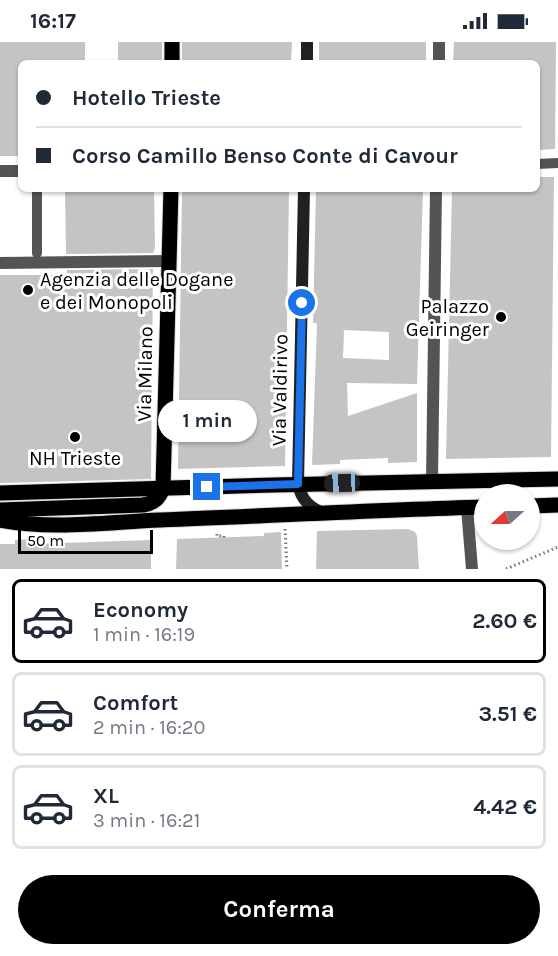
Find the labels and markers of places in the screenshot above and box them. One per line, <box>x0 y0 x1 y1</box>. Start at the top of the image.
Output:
place label: Agenzia delle Dogane e dei Monopoli <box>40 268 233 314</box>
marker: Agenzia delle Dogane e dei Monopoli <box>21 283 35 297</box>
place label: Palazzo Geiringer <box>406 295 490 341</box>
marker: Palazzo Geiringer <box>494 310 508 324</box>
marker: NH Trieste <box>68 430 82 444</box>
place label: NH Trieste <box>29 447 121 470</box>

